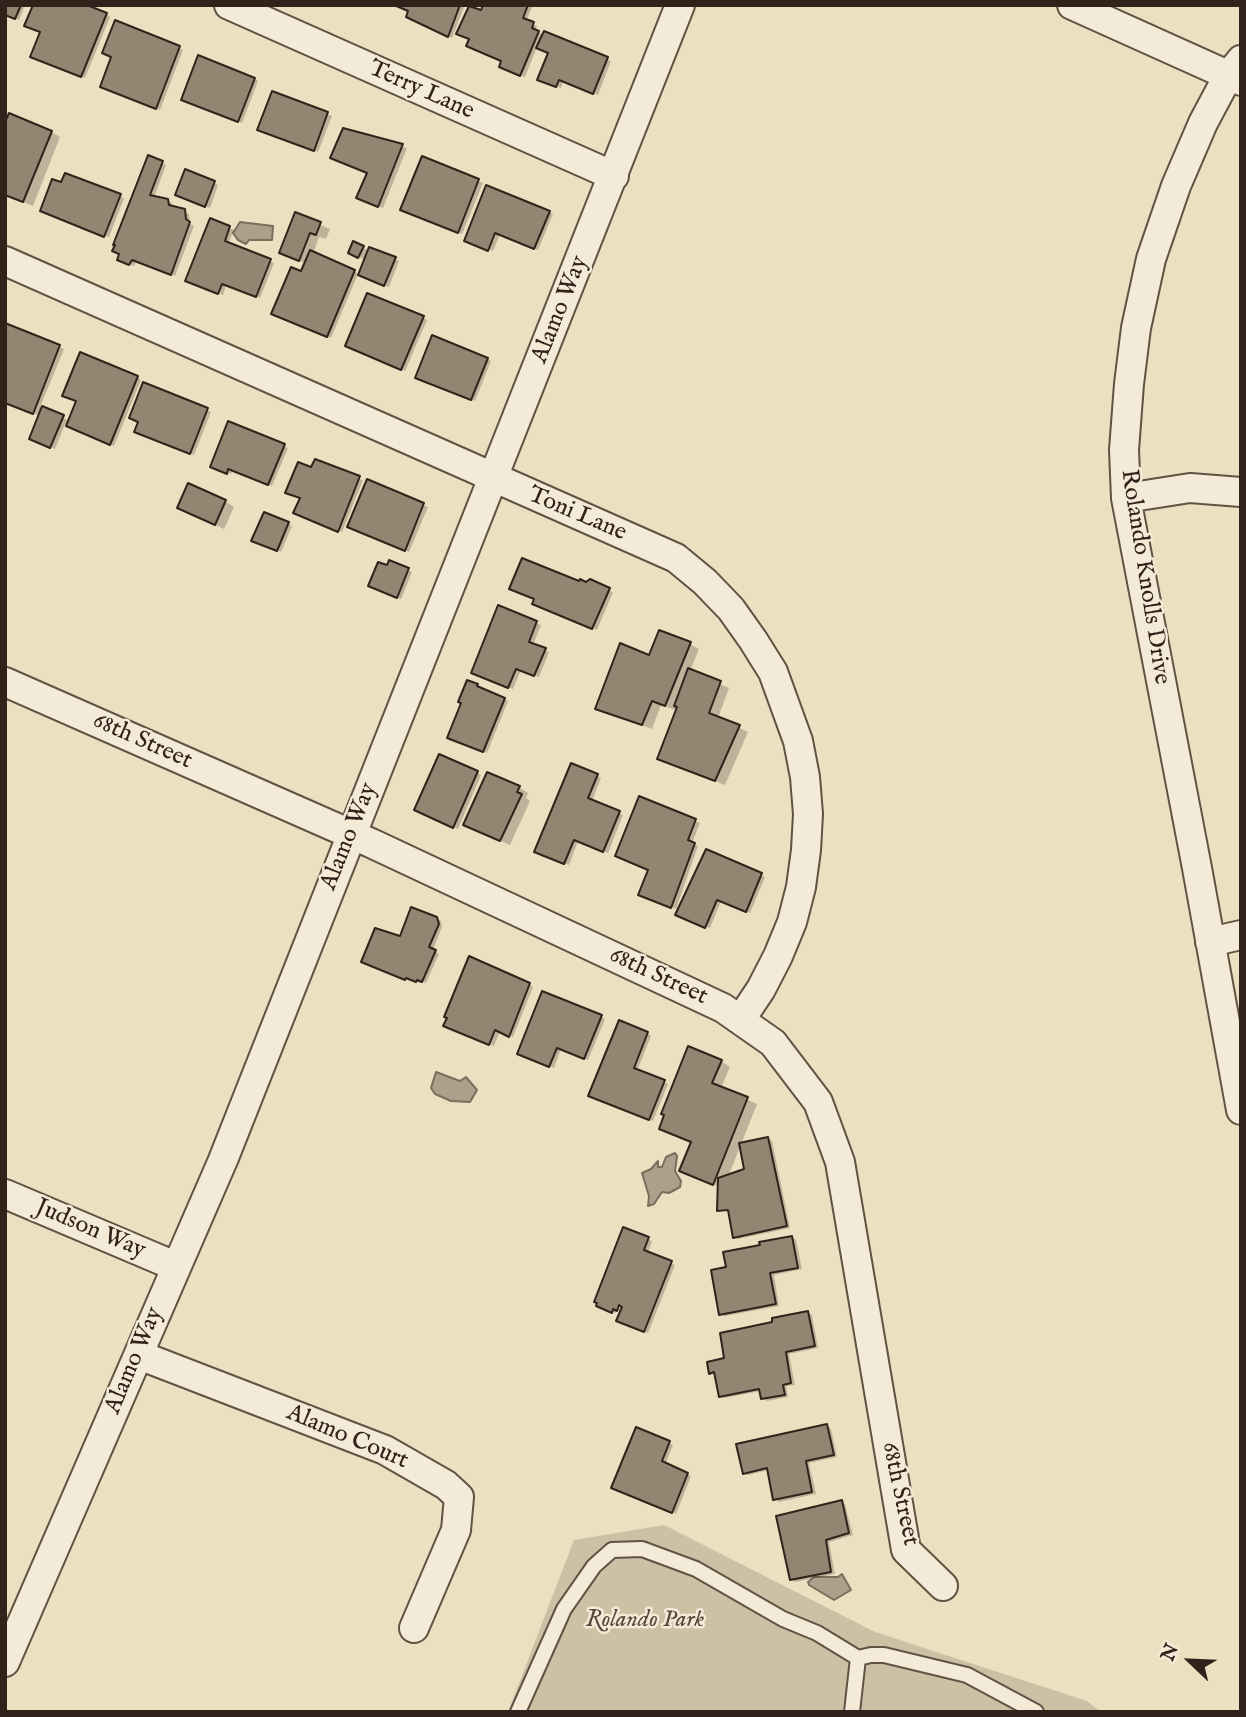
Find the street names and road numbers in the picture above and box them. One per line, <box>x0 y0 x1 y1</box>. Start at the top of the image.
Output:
street label: Terry Lane <box>364 55 478 127</box>
street label: Alamo Way <box>526 252 596 368</box>
street label: Rolando Knolls Drive <box>1113 467 1175 687</box>
street label: Toni Lane <box>524 481 630 549</box>
street label: 68th Street <box>88 707 196 777</box>
street label: Alamo Way <box>315 779 385 895</box>
street label: 68th Street <box>604 942 712 1012</box>
street label: Judson Way <box>31 1194 149 1266</box>
street label: Alamo Way <box>100 1303 170 1419</box>
street label: Alamo Court <box>282 1399 412 1477</box>
street label: 68th Street <box>874 1439 924 1549</box>

